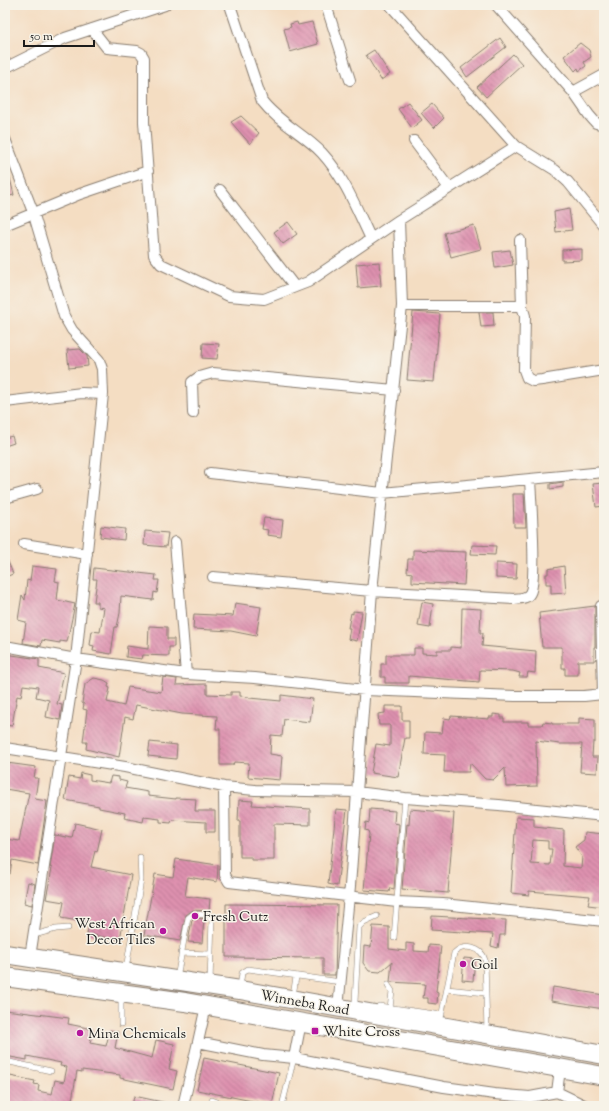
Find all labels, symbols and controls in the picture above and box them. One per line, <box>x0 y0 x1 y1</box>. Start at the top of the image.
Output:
scale bar <box>24 22 94 48</box>
text: 50 m <box>29 28 53 46</box>
place label: Fresh Cutz <box>203 908 268 928</box>
marker: Fresh Cutz <box>190 911 200 921</box>
place label: West African Decor Tiles <box>75 915 155 951</box>
marker: West African Decor Tiles <box>158 926 168 936</box>
place label: Goil <box>471 956 498 976</box>
marker: Goil <box>458 959 468 969</box>
street label: Winneba Road <box>259 986 351 1022</box>
place label: White Cross <box>323 1023 400 1043</box>
place label: Mina Chemicals <box>88 1025 186 1045</box>
marker: White Cross <box>310 1026 320 1036</box>
marker: Mina Chemicals <box>75 1028 85 1038</box>

